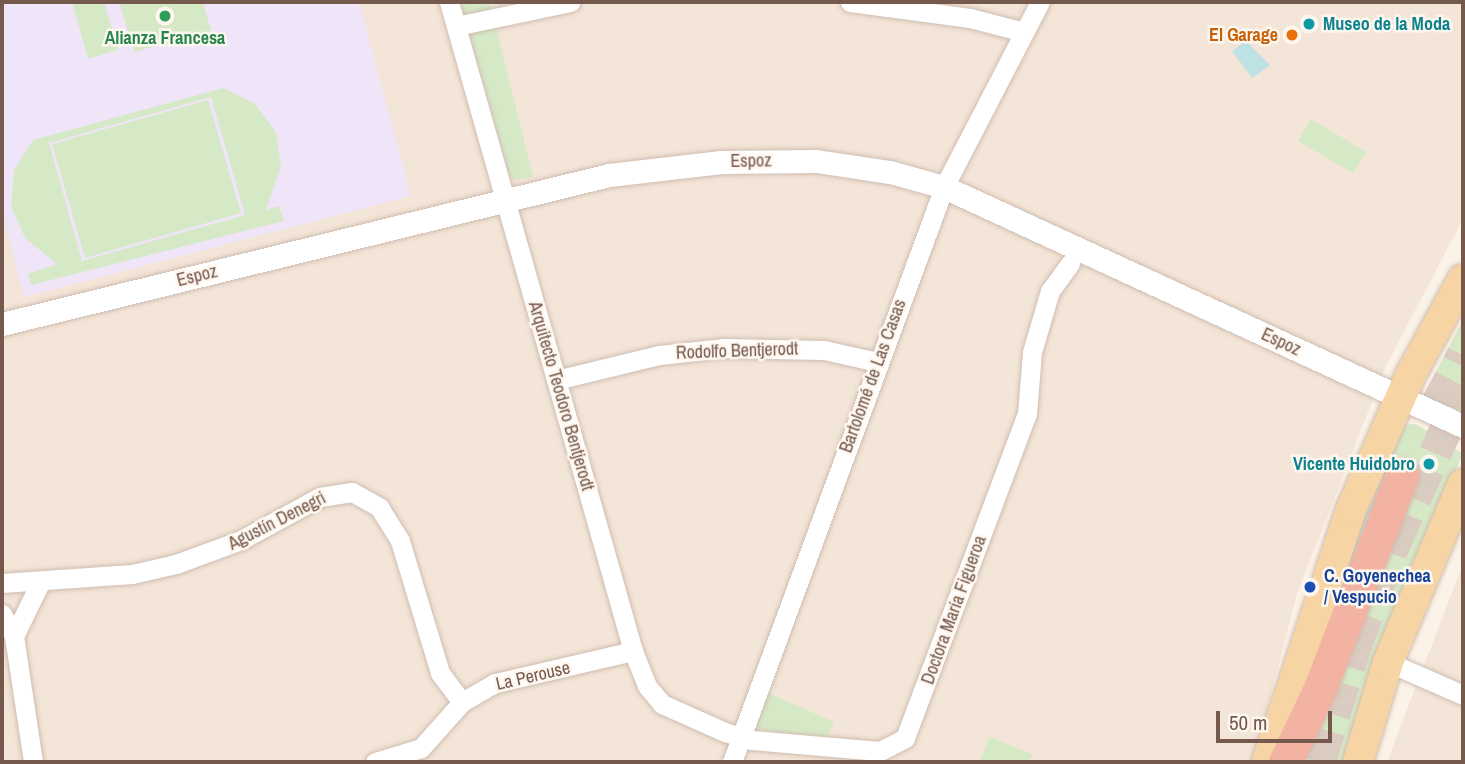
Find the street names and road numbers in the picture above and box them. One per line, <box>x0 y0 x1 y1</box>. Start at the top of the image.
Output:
street label: Espoz <box>730 150 772 172</box>
street label: Espoz <box>174 261 220 291</box>
street label: Bartolomé de Las Casas <box>835 296 911 456</box>
street label: Arquitecto Teodoro Bentjerodt <box>524 299 598 493</box>
street label: Espoz <box>1258 324 1304 360</box>
street label: Rodolfo Bentjerodt <box>676 338 798 364</box>
street label: Agustín Denegri <box>225 487 329 555</box>
street label: Doctora María Figueroa <box>917 533 991 687</box>
street label: La Perouse <box>494 657 572 695</box>

